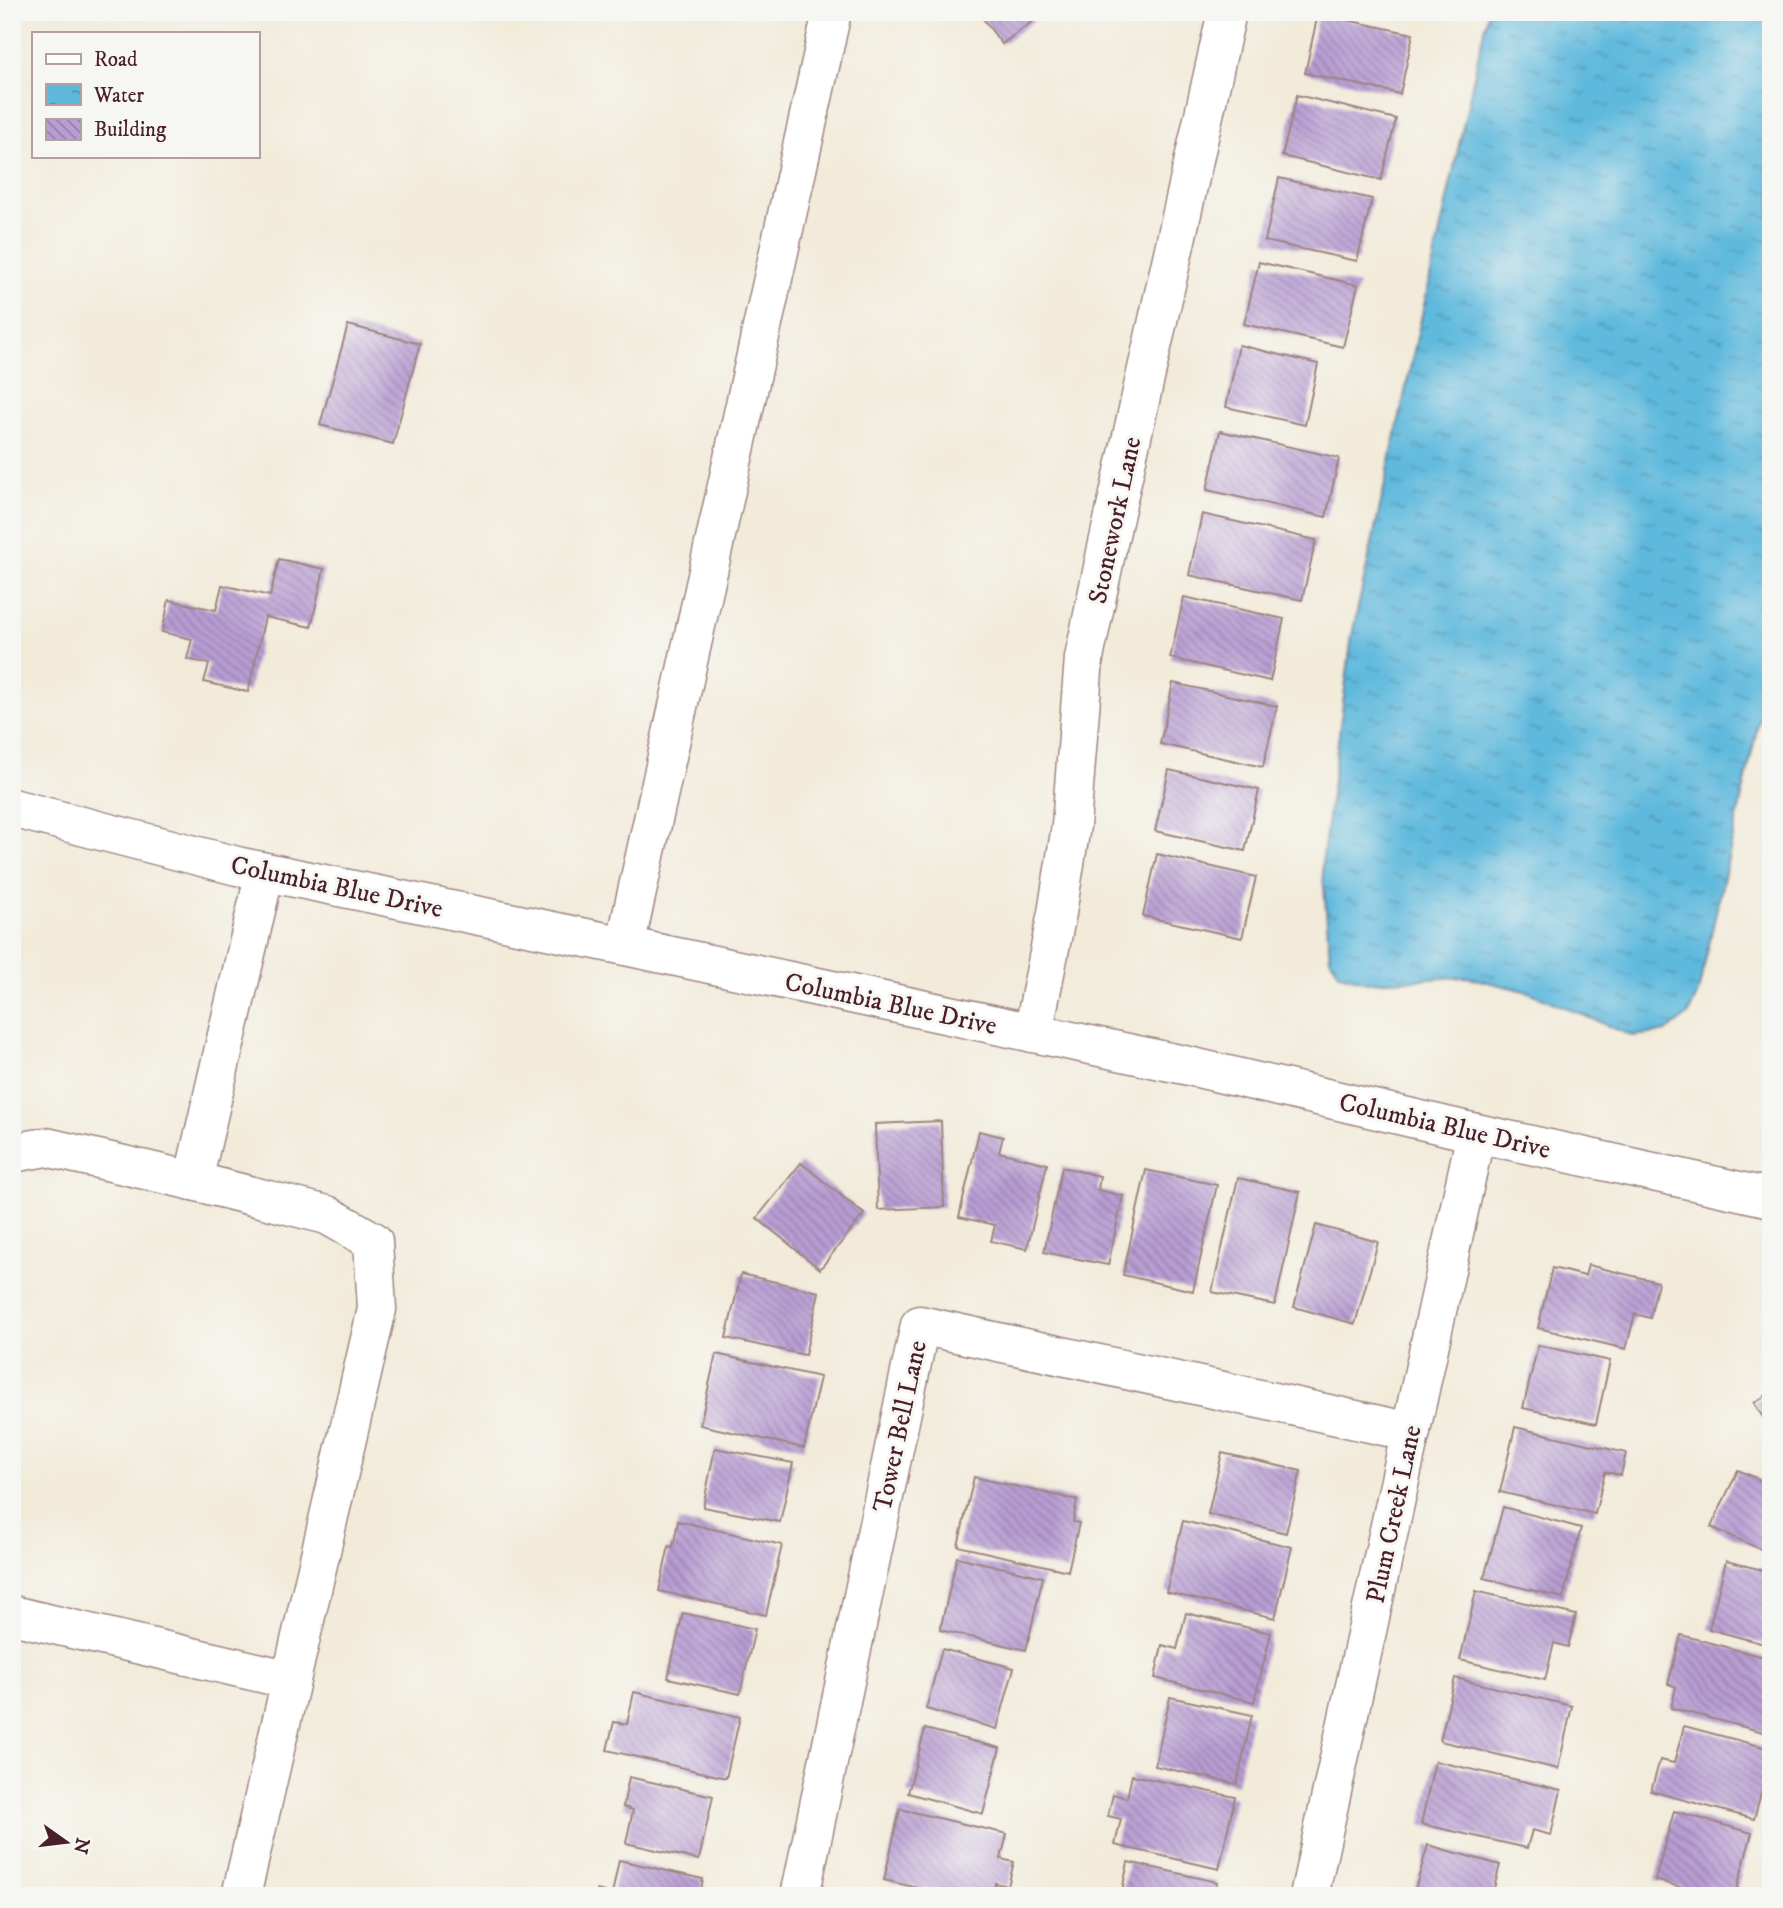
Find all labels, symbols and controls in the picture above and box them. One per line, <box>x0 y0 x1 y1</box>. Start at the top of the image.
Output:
legend <box>32 32 259 158</box>
text: Road <box>94 47 138 73</box>
text: Water <box>93 83 144 109</box>
text: Building <box>94 117 167 143</box>
street label: Stonework Lane <box>1082 434 1149 607</box>
street label: Columbia Blue Drive <box>228 849 446 926</box>
street label: Columbia Blue Drive <box>782 966 1000 1043</box>
street label: Columbia Blue Drive <box>1336 1086 1554 1167</box>
street label: Tower Bell Lane <box>866 1337 935 1515</box>
street label: Plum Creek Lane <box>1359 1422 1429 1606</box>
north arrow <box>32 1806 102 1876</box>
text: N <box>68 1835 94 1856</box>

